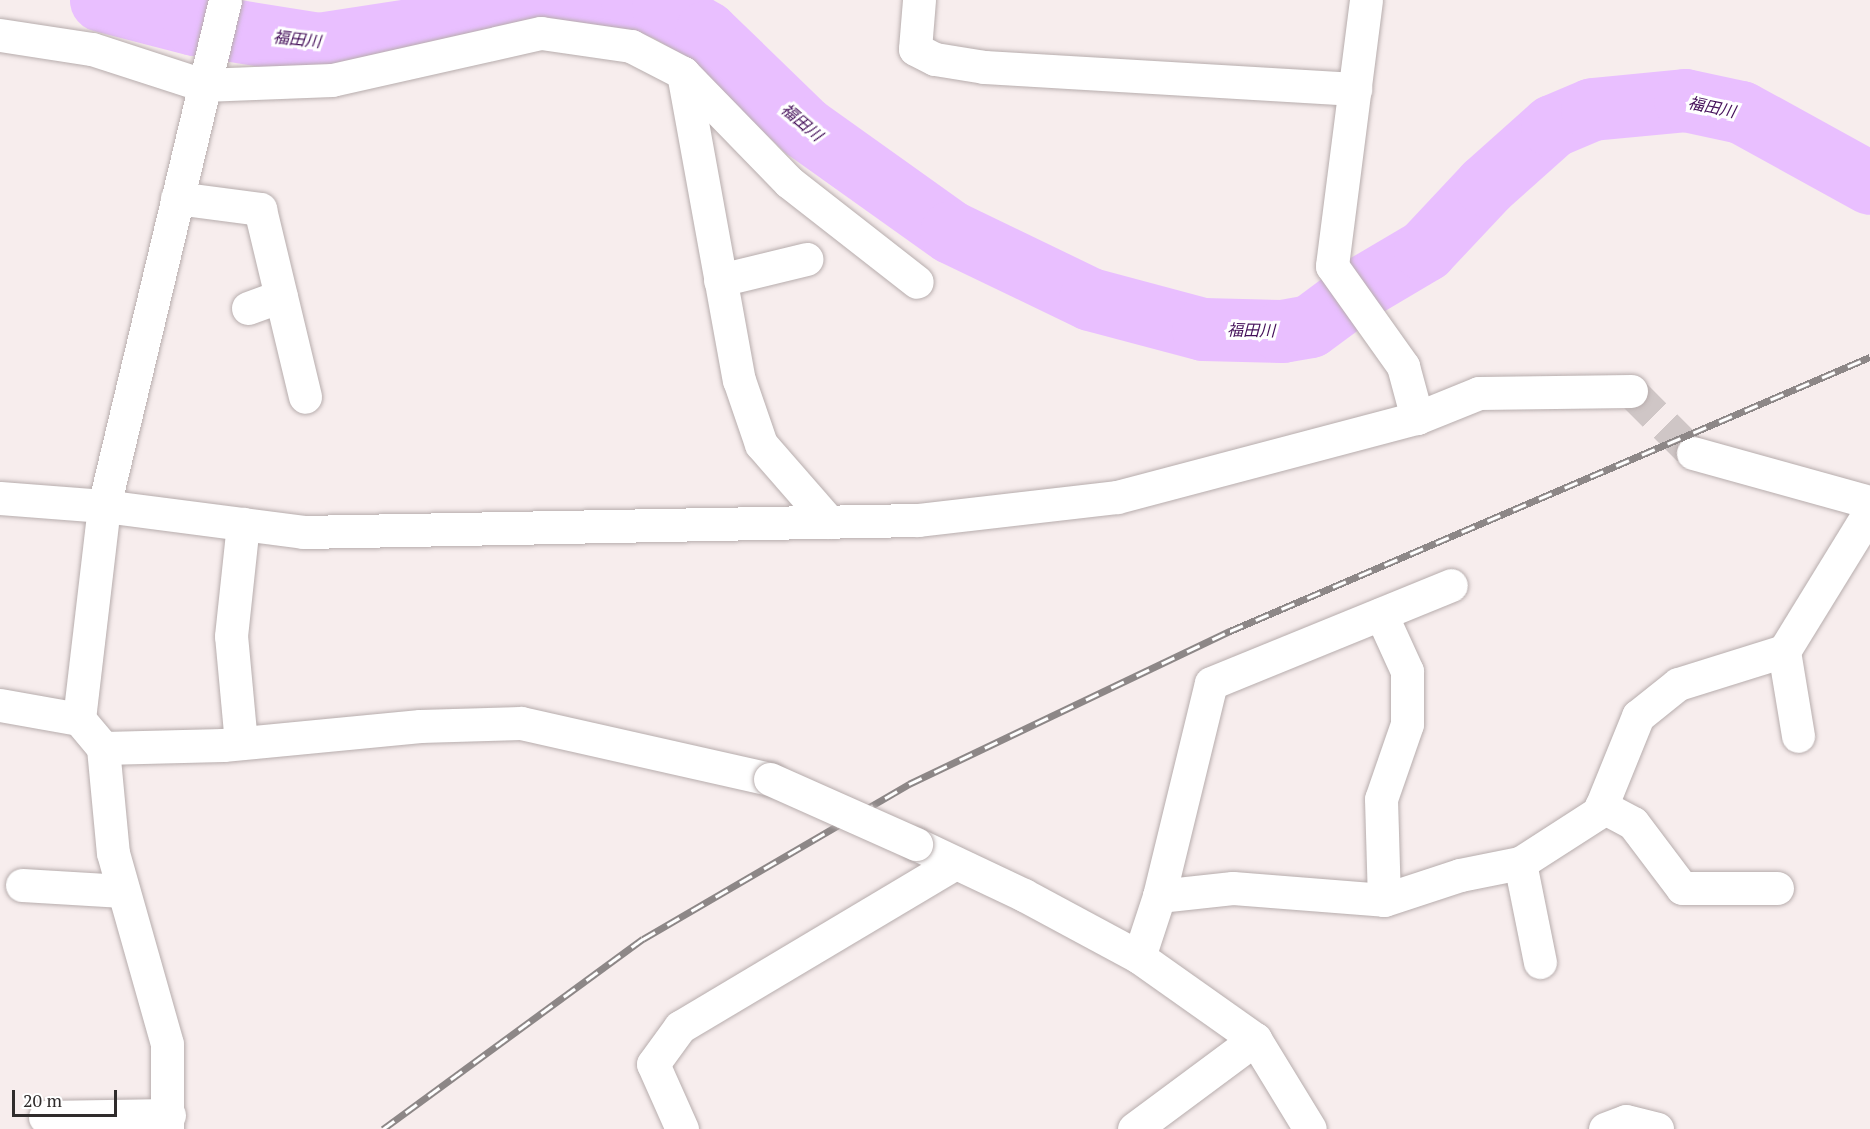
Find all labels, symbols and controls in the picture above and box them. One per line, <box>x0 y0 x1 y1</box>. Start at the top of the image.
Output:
water label: 福田川 <box>272 27 322 51</box>
water label: 福田川 <box>1687 93 1737 121</box>
water label: 福田川 <box>777 99 827 145</box>
water label: 福田川 <box>1227 320 1275 340</box>
scale bar <box>15 1078 120 1116</box>
text: 20 m <box>23 1088 62 1112</box>

